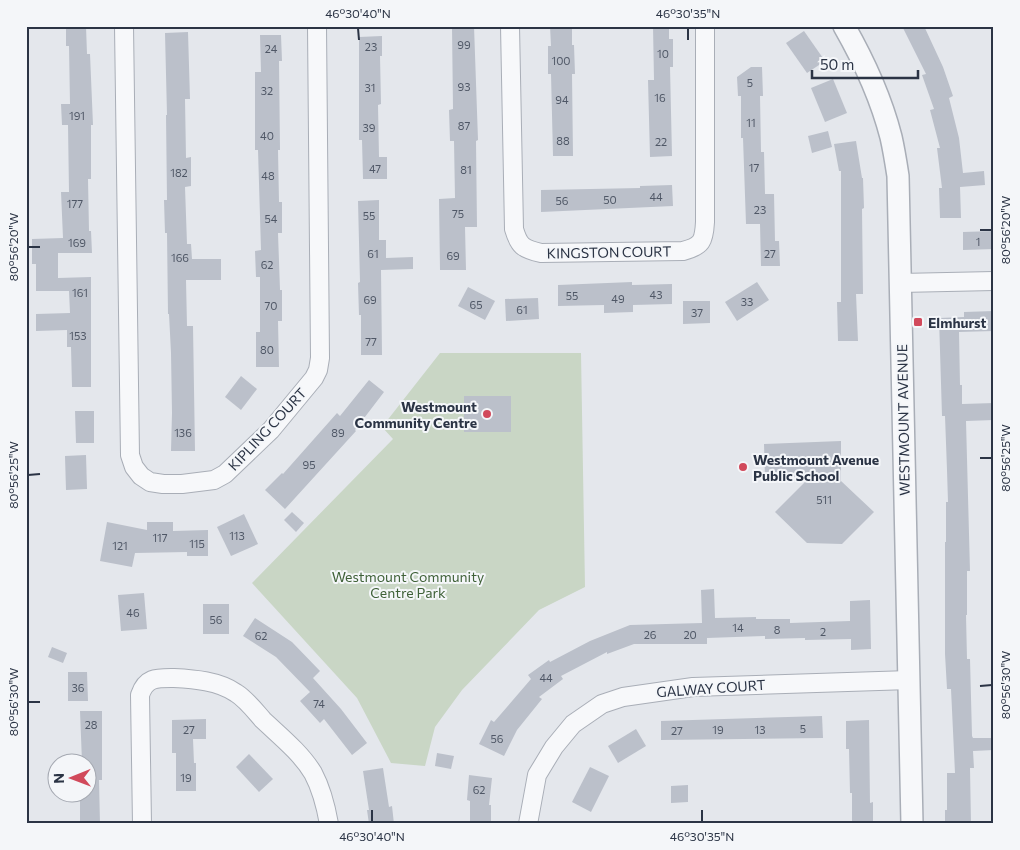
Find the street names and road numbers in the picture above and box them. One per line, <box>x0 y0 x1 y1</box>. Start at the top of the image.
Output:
street label: KINGSTON COURT <box>547 242 672 262</box>
street label: WESTMOUNT AVENUE <box>893 344 913 496</box>
street label: KIPLING COURT <box>224 384 310 474</box>
street label: GALWAY COURT <box>656 676 766 700</box>

